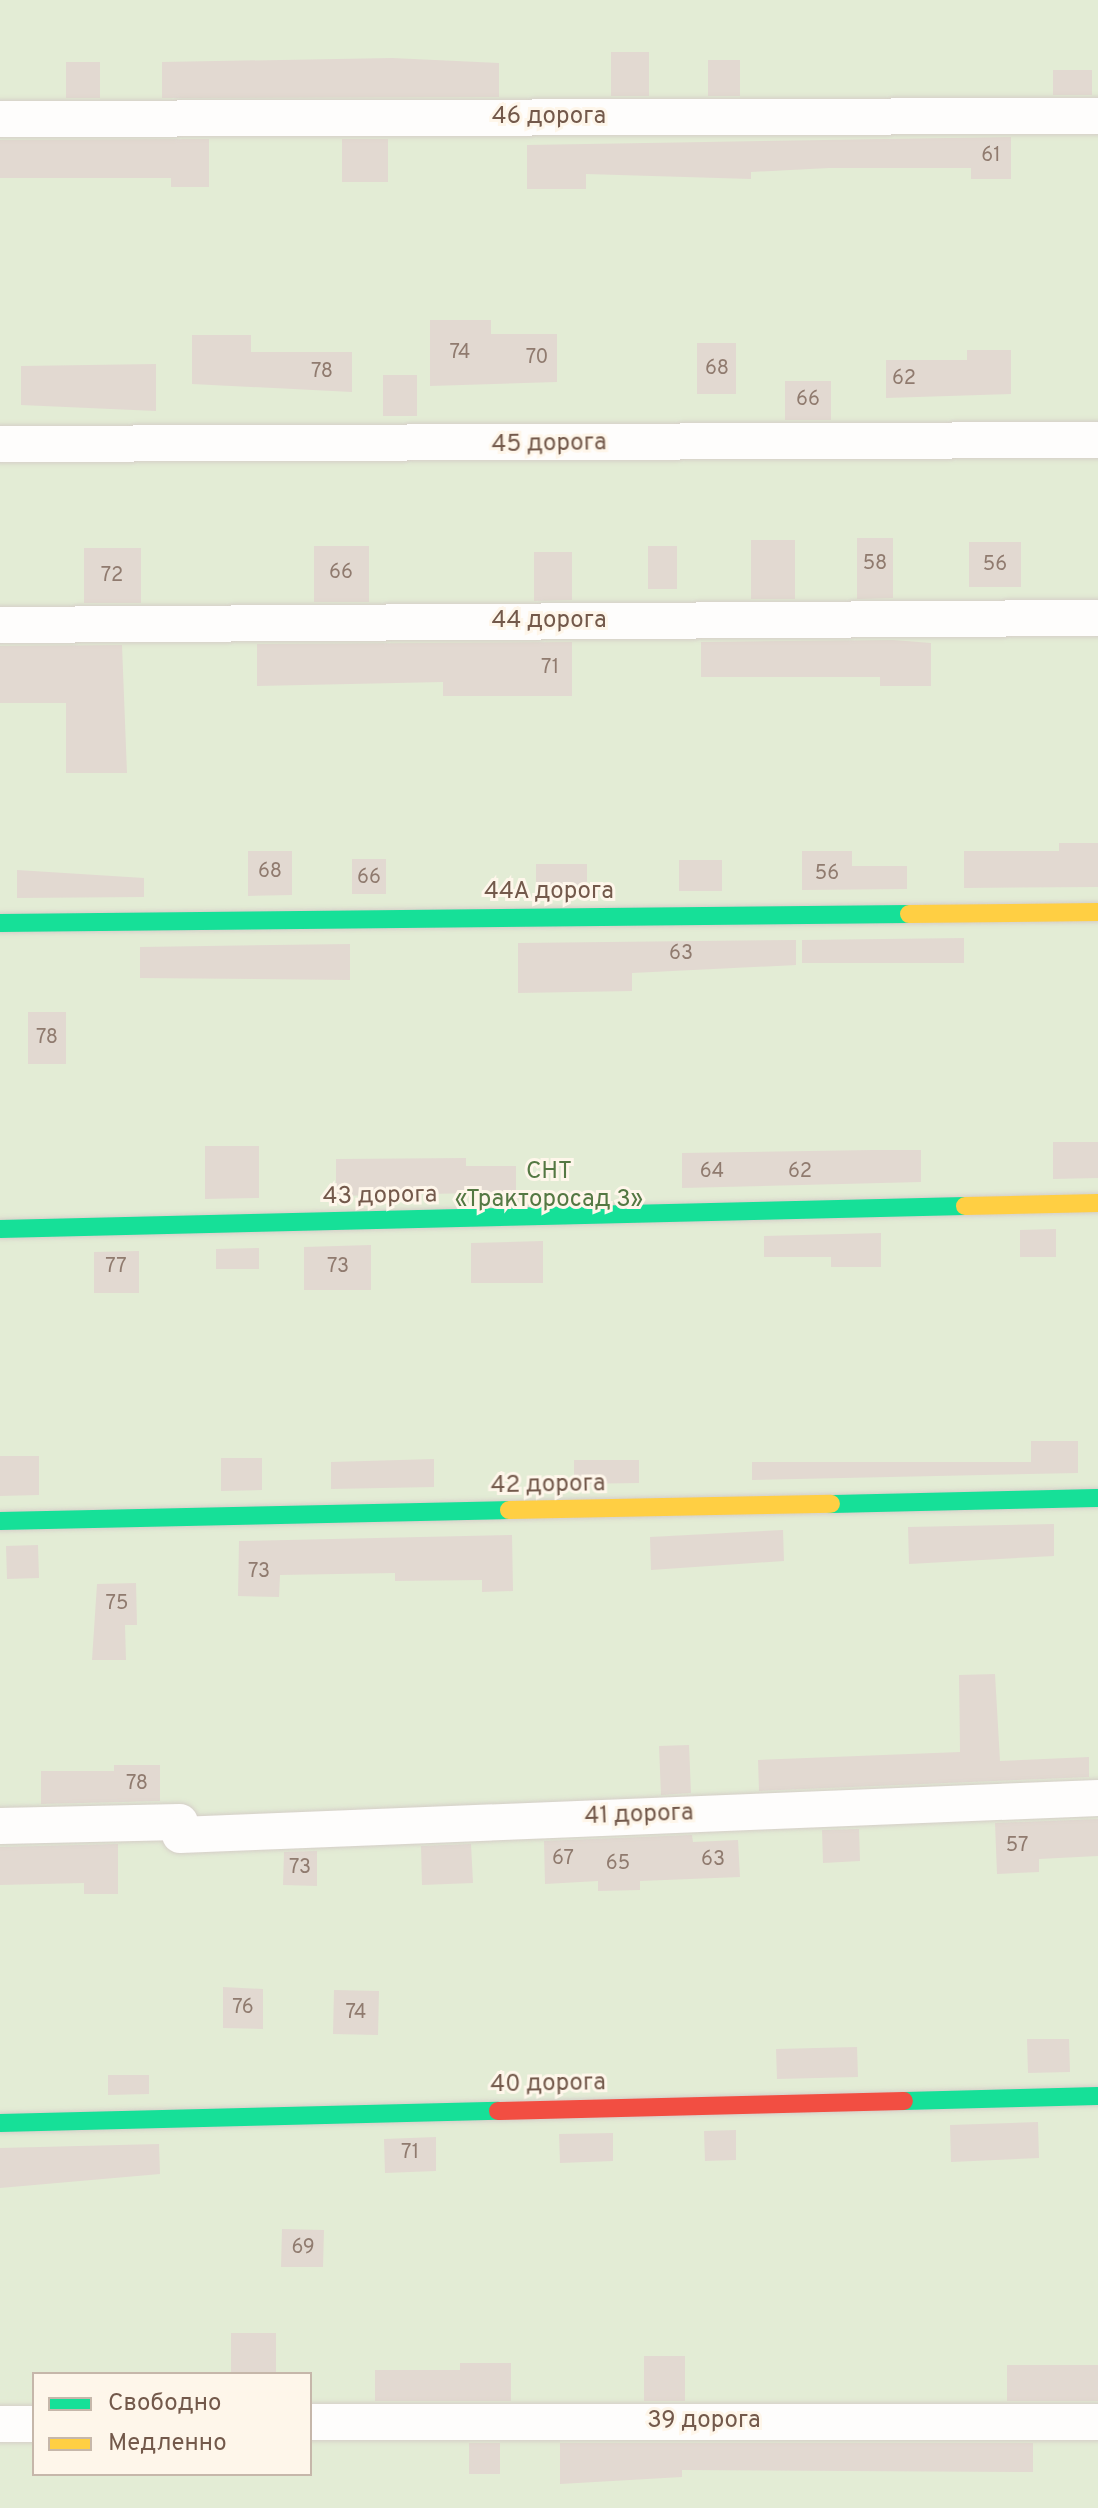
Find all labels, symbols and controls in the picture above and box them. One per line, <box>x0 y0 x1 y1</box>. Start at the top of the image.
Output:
street label: 46 дорога <box>492 104 606 132</box>
house number: 61 <box>981 144 1001 168</box>
house number: 74 <box>450 341 470 365</box>
house number: 70 <box>526 346 548 370</box>
house number: 68 <box>705 357 729 381</box>
house number: 78 <box>311 360 333 384</box>
house number: 62 <box>892 367 916 391</box>
house number: 66 <box>796 388 820 412</box>
street label: 45 дорога <box>491 430 607 460</box>
house number: 58 <box>863 552 887 576</box>
house number: 56 <box>983 553 1007 577</box>
house number: 66 <box>329 561 353 585</box>
house number: 72 <box>101 564 123 588</box>
street label: 44 дорога <box>491 608 607 636</box>
house number: 71 <box>541 656 559 680</box>
house number: 68 <box>258 860 282 884</box>
house number: 56 <box>815 862 839 886</box>
house number: 66 <box>357 866 381 890</box>
street label: 44А дорога <box>484 879 614 907</box>
house number: 63 <box>669 942 693 966</box>
house number: 78 <box>36 1026 58 1050</box>
park label: СНТ «Тракторосад 3» <box>455 1159 643 1215</box>
house number: 64 <box>700 1160 724 1184</box>
house number: 62 <box>788 1160 812 1184</box>
street label: 43 дорога <box>322 1182 438 1212</box>
house number: 77 <box>105 1255 127 1279</box>
house number: 73 <box>327 1255 349 1279</box>
street label: 42 дорога <box>490 1471 606 1501</box>
house number: 73 <box>248 1560 270 1584</box>
house number: 75 <box>106 1592 128 1616</box>
house number: 78 <box>126 1772 148 1796</box>
street label: 41 дорога <box>584 1800 694 1832</box>
house number: 57 <box>1006 1834 1028 1858</box>
house number: 67 <box>552 1847 574 1871</box>
house number: 63 <box>701 1848 725 1872</box>
house number: 65 <box>606 1852 630 1876</box>
house number: 73 <box>289 1856 311 1880</box>
house number: 76 <box>232 1996 254 2020</box>
house number: 74 <box>346 2001 366 2025</box>
street label: 40 дорога <box>490 2070 606 2100</box>
house number: 71 <box>401 2141 419 2165</box>
house number: 69 <box>291 2236 315 2260</box>
legend <box>32 2372 312 2476</box>
text: Свободно <box>108 2389 221 2419</box>
street label: 39 дорога <box>647 2408 761 2436</box>
text: Медленно <box>108 2429 227 2459</box>

